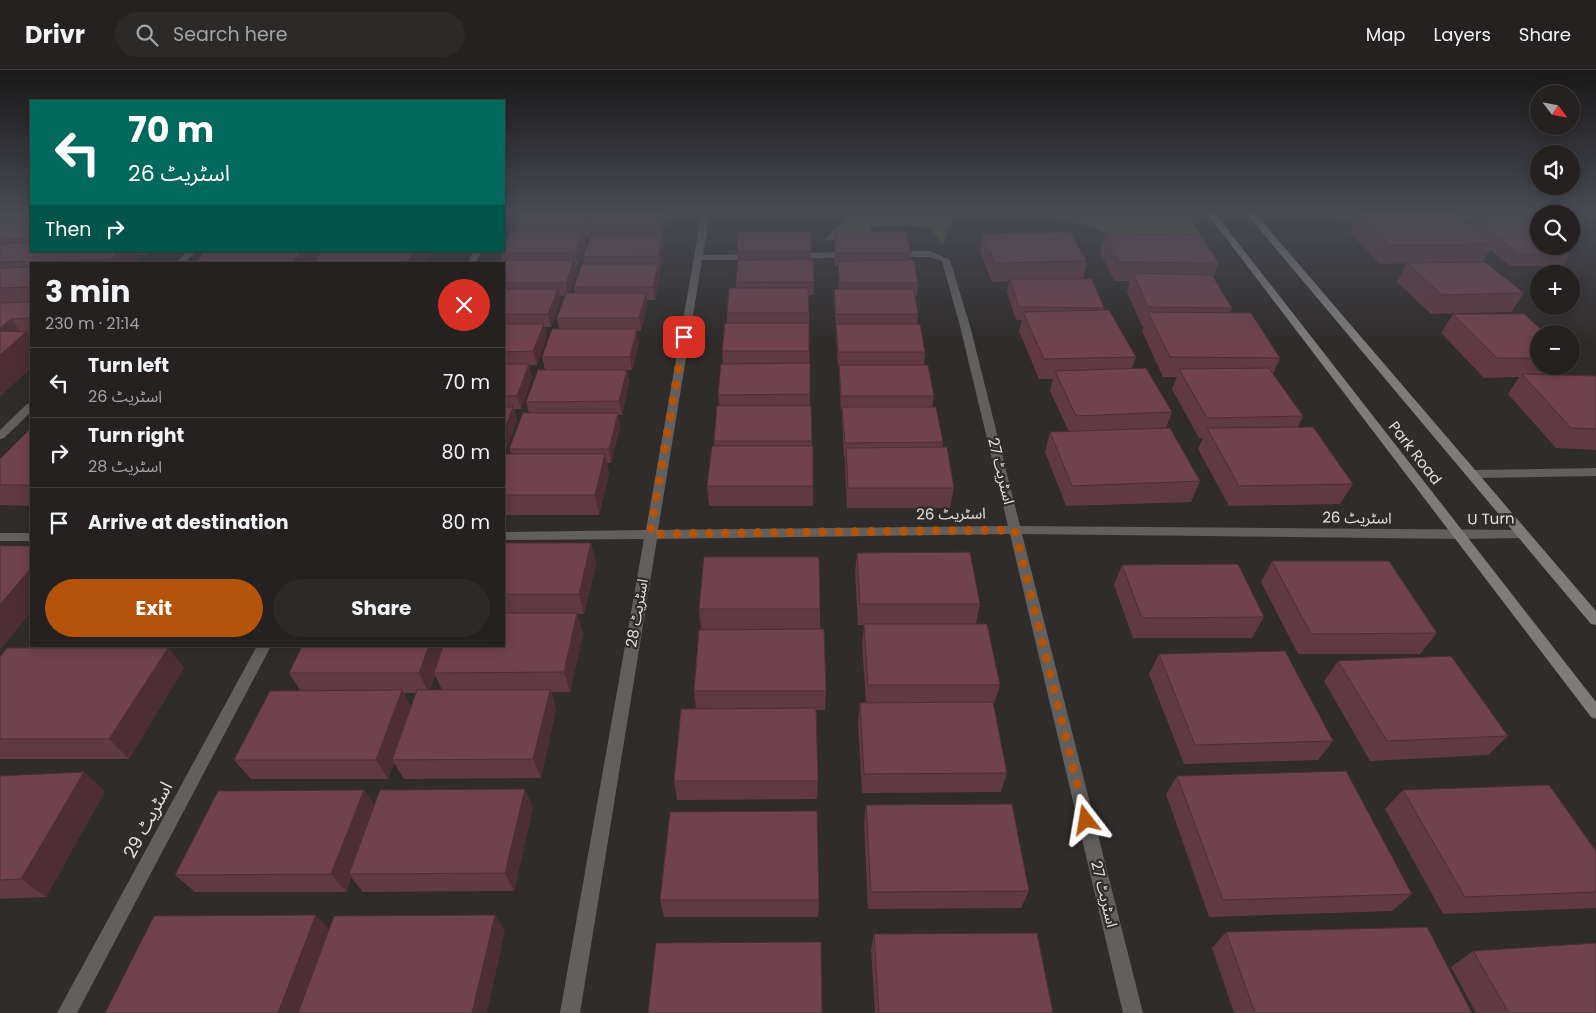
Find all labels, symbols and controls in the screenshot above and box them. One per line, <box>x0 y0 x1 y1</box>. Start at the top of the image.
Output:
search box <box>115 12 465 57</box>
text: Drivr <box>25 18 85 51</box>
icon: search <box>133 21 161 49</box>
text: Search here <box>173 21 288 48</box>
text: Map <box>1366 22 1406 47</box>
text: Layers <box>1434 22 1491 47</box>
text: Share <box>1519 22 1571 47</box>
north arrow <box>1530 85 1580 135</box>
map controls <box>1530 85 1580 375</box>
text: 70 m <box>128 105 214 154</box>
icon: left <box>45 120 110 185</box>
button: sound <box>1530 145 1580 195</box>
text: اسٹریٹ 26 <box>128 158 230 189</box>
button: search <box>1530 205 1580 255</box>
icon: right <box>101 215 129 243</box>
text: Then <box>45 216 91 243</box>
button: + <box>1530 265 1580 315</box>
text: 3 min <box>45 270 130 313</box>
button: close <box>438 279 490 331</box>
text: 230 m · 21:14 <box>45 312 139 335</box>
pin <box>663 316 705 358</box>
icon: arrive <box>670 323 698 351</box>
button: − <box>1530 325 1580 375</box>
text: Turn left <box>88 352 169 379</box>
icon: left <box>45 369 73 397</box>
text: 70 m <box>443 369 490 396</box>
text: اسٹریٹ 26 <box>88 385 162 408</box>
street label: Park Road <box>1384 417 1447 489</box>
text: Turn right <box>88 422 184 449</box>
street label: اسٹریٹ 27 <box>983 435 1020 506</box>
icon: right <box>45 439 73 467</box>
text: 80 m <box>441 439 490 466</box>
text: اسٹریٹ 28 <box>88 455 162 478</box>
street label: اسٹریٹ 26 <box>916 502 986 525</box>
street label: اسٹریٹ 26 <box>1322 506 1392 529</box>
street label: U Turn <box>1467 508 1515 529</box>
icon: arrive <box>45 509 73 537</box>
text: Arrive at destination <box>88 509 289 536</box>
text: 80 m <box>441 509 490 536</box>
street label: اسٹریٹ 28 <box>620 577 653 649</box>
button: Exit <box>45 579 263 637</box>
button: Share <box>273 579 490 637</box>
street label: اسٹریٹ 29 <box>117 777 178 862</box>
position arrow <box>1059 793 1111 845</box>
street label: اسٹریٹ 27 <box>1086 858 1123 929</box>

